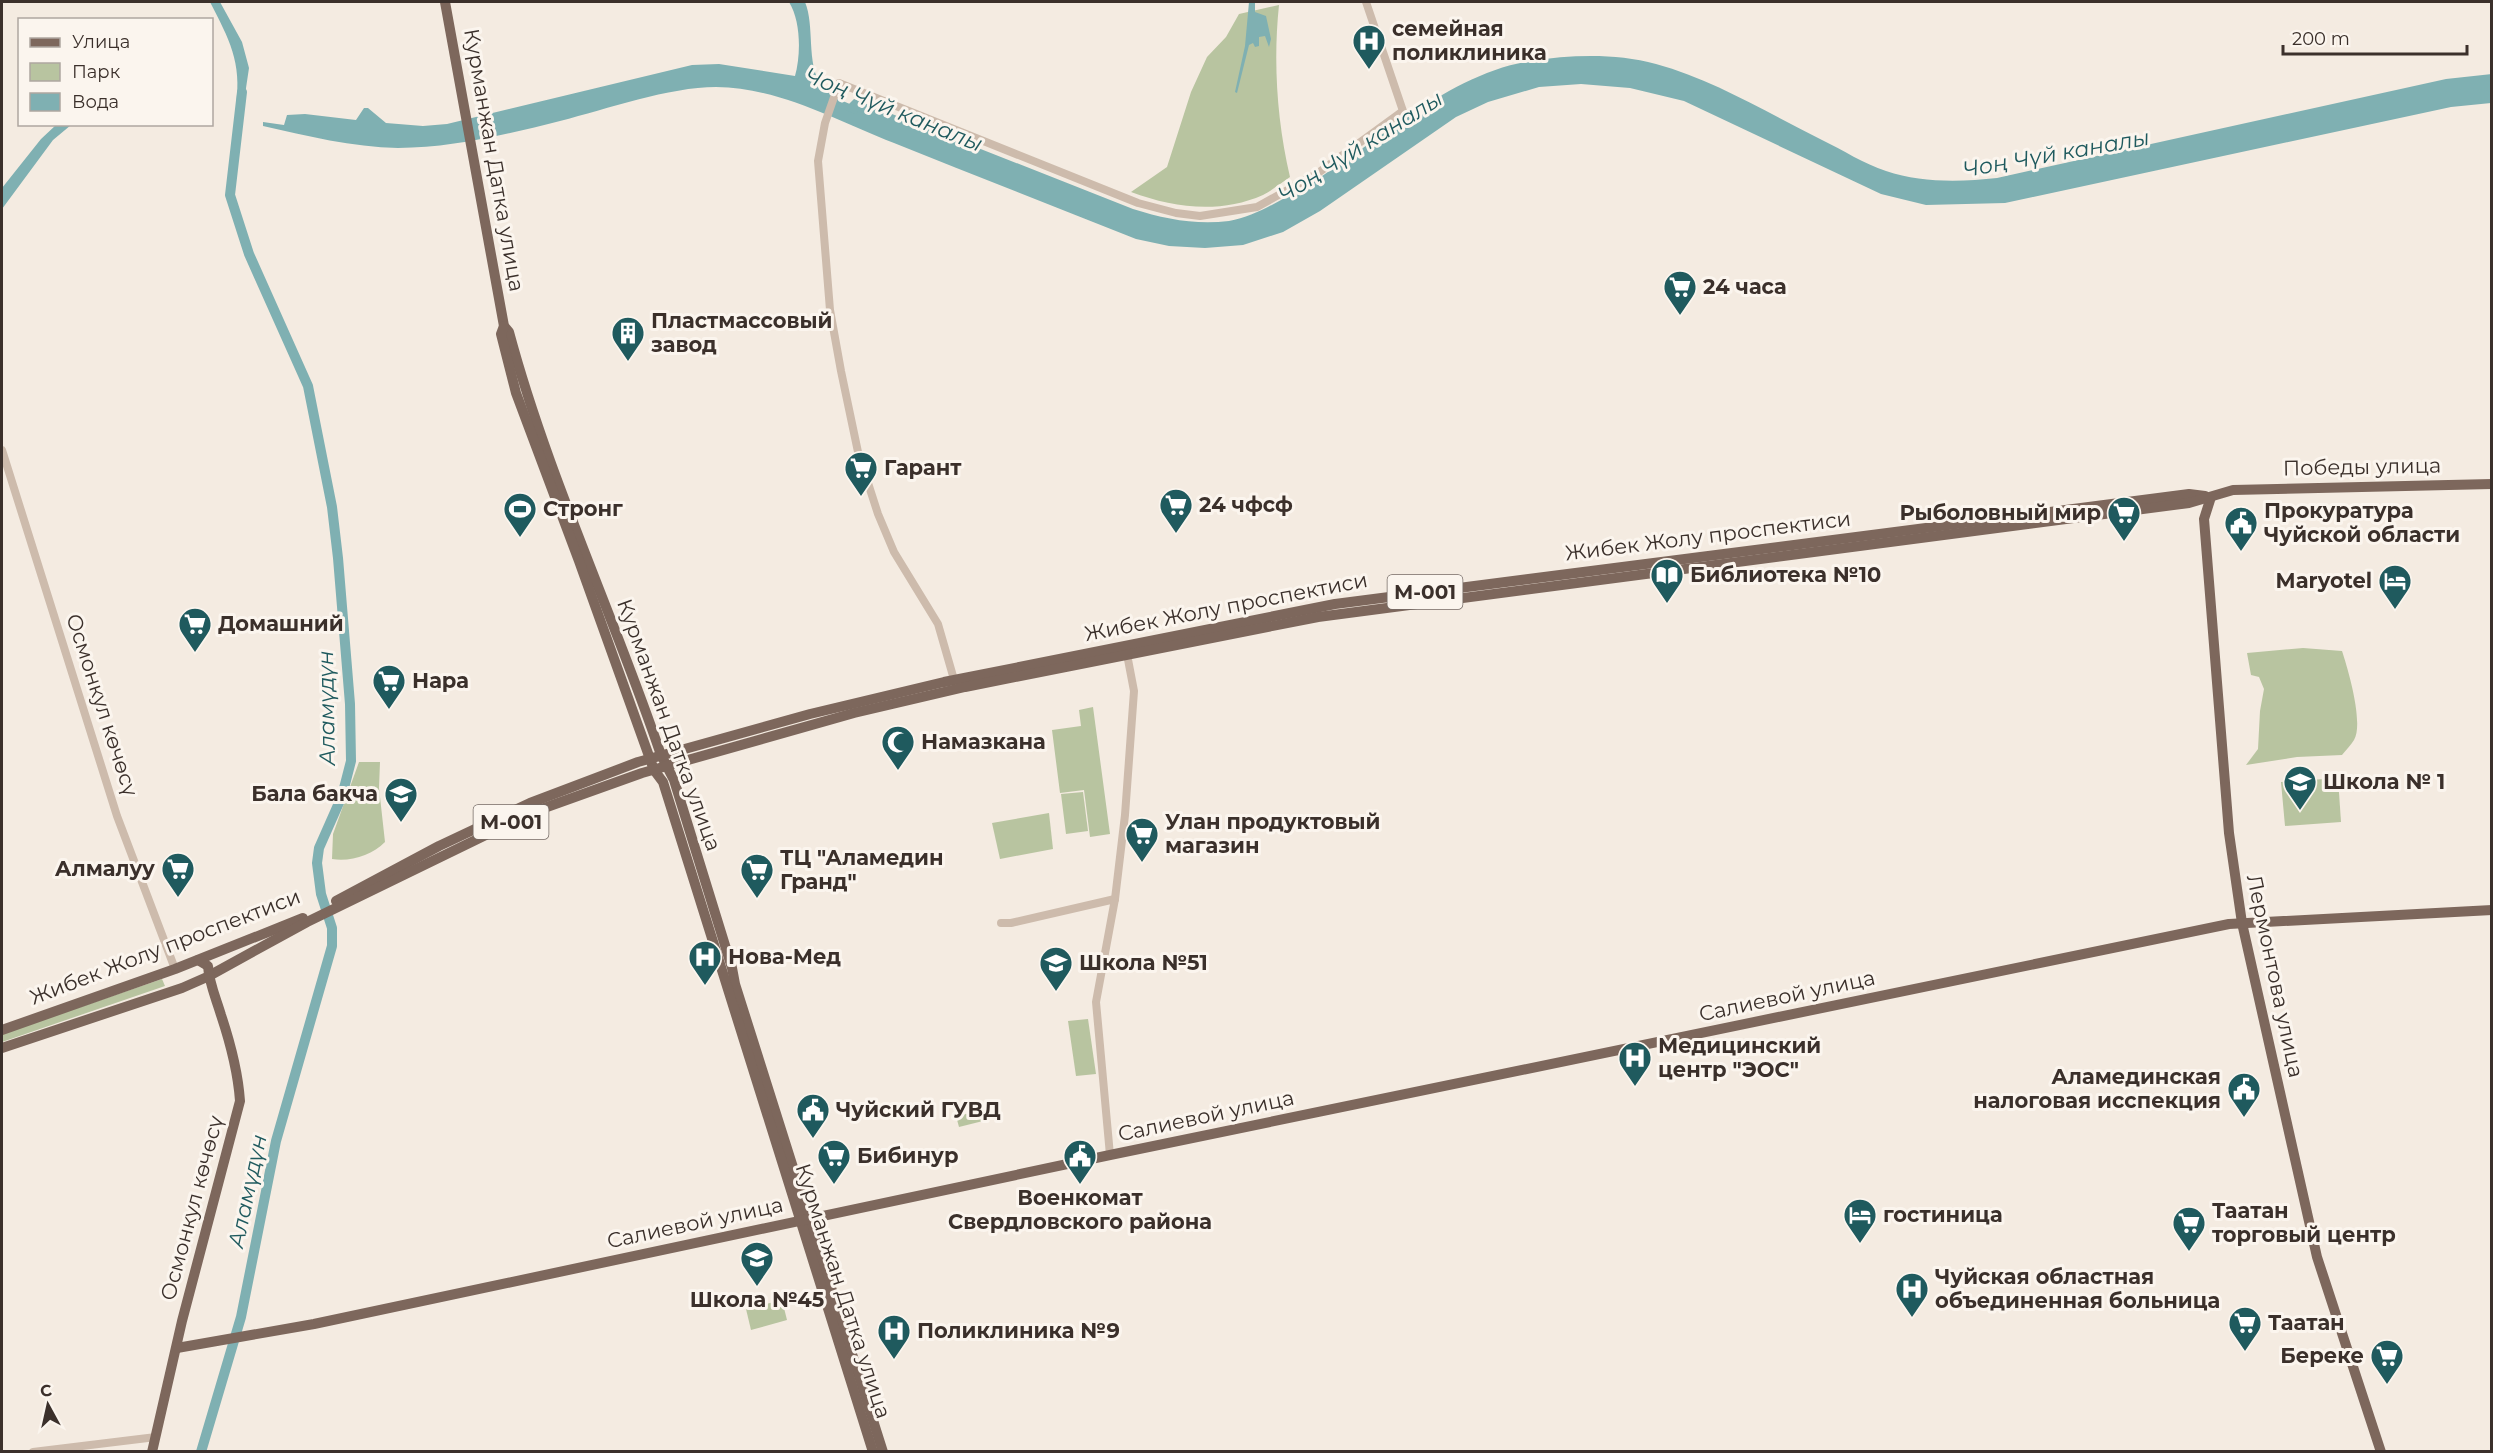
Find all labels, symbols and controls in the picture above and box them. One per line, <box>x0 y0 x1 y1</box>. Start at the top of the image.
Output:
place label: семейная поликлиника <box>1392 16 1547 65</box>
legend <box>18 18 213 126</box>
scale bar <box>2283 18 2468 56</box>
hospital icon: семейная поликлиника <box>1351 23 1387 70</box>
street label: Курманжан Датка улица <box>459 26 530 293</box>
text: 200 m <box>2292 28 2350 50</box>
text: Улица <box>72 31 130 53</box>
text: Парк <box>72 61 121 83</box>
water label: Чоң Чүй каналы <box>801 62 987 157</box>
water label: Чоң Чүй каналы <box>1273 85 1448 208</box>
text: Вода <box>72 91 119 113</box>
water label: Чоң Чүй каналы <box>1961 124 2152 183</box>
supermarket icon: 24 часа <box>1662 269 1698 316</box>
place label: 24 часа <box>1703 274 1787 299</box>
place label: Пластмассовый завод <box>651 308 832 357</box>
building icon: Пластмассовый завод <box>610 315 646 362</box>
supermarket icon: Гарант <box>843 450 879 497</box>
street label: Победы улица <box>2283 453 2441 480</box>
place label: Гарант <box>884 455 962 480</box>
supermarket icon: 24 чфсф <box>1158 487 1194 534</box>
sports icon: Стронг <box>502 491 538 538</box>
place label: 24 чфсф <box>1199 492 1293 517</box>
supermarket icon: Рыболовный мир <box>2106 495 2142 542</box>
place label: Стронг <box>543 496 623 521</box>
place label: Прокуратура Чуйской области <box>2264 498 2460 547</box>
place label: Рыболовный мир <box>1899 500 2101 525</box>
public building icon: Прокуратура Чуйской области <box>2223 505 2259 552</box>
street label: Жибек Жолу проспектиси <box>1564 506 1852 565</box>
library icon: Библиотека №10 <box>1649 557 1685 604</box>
place label: Библиотека №10 <box>1690 562 1881 587</box>
hotel icon: Maryotel <box>2377 563 2413 610</box>
street label: Жибек Жолу проспектиси <box>1082 567 1370 646</box>
place label: Maryotel <box>2276 568 2372 593</box>
road number: М-001 <box>1388 575 1462 609</box>
street label: Курманжан Датка улица <box>612 595 727 854</box>
supermarket icon: Домашний <box>177 606 213 653</box>
street label: Осмонкул көчөсү <box>61 611 144 799</box>
place label: Домашний <box>218 611 344 636</box>
water label: Аламүдүн <box>312 650 341 767</box>
supermarket icon: Нара <box>371 663 407 710</box>
place label: Нара <box>412 668 469 693</box>
mosque icon: Намазкана <box>880 724 916 771</box>
place label: Намазкана <box>921 729 1046 754</box>
school or university icon: Школа № 1 <box>2282 764 2318 811</box>
place label: Школа № 1 <box>2323 769 2445 794</box>
school or university icon: Бала бакча <box>383 776 419 823</box>
place label: Бала бакча <box>251 781 378 806</box>
road number: М-001 <box>474 805 548 839</box>
place label: Улан продуктовый магазин <box>1165 809 1381 858</box>
supermarket icon: Улан продуктовый магазин <box>1124 816 1160 863</box>
place label: ТЦ "Аламедин Гранд" <box>780 845 944 894</box>
supermarket icon: Алмалуу <box>160 851 196 898</box>
supermarket icon: ТЦ "Аламедин Гранд" <box>739 852 775 899</box>
place label: Алмалуу <box>55 856 155 881</box>
street label: Лермонтова улица <box>2242 872 2309 1080</box>
street label: Жибек Жолу проспектиси <box>26 883 304 1010</box>
hospital icon: Нова-Мед <box>687 939 723 986</box>
place label: Нова-Мед <box>728 944 841 969</box>
school or university icon: Школа №51 <box>1038 945 1074 992</box>
place label: Школа №51 <box>1079 950 1208 975</box>
street label: Салиевой улица <box>1697 965 1877 1026</box>
place label: Медицинский центр "ЭОС" <box>1658 1033 1821 1082</box>
hospital icon: Медицинский центр "ЭОС" <box>1617 1040 1653 1087</box>
place label: Аламединская налоговая исспекция <box>1973 1064 2221 1113</box>
public building icon: Аламединская налоговая исспекция <box>2226 1071 2262 1118</box>
street label: Салиевой улица <box>1116 1085 1296 1146</box>
public building icon: Чуйский ГУВД <box>795 1092 831 1139</box>
place label: Чуйский ГУВД <box>836 1097 1001 1122</box>
street label: Осмонкул көчөсү <box>155 1113 228 1303</box>
water label: Аламүдүн <box>222 1132 273 1251</box>
supermarket icon: Бибинур <box>816 1138 852 1185</box>
public building icon: Военкомат Свердловского района <box>1062 1138 1098 1185</box>
place label: Бибинур <box>857 1143 959 1168</box>
street label: Курманжан Датка улица <box>790 1160 897 1421</box>
place label: Военкомат Свердловского района <box>948 1185 1212 1234</box>
street label: Салиевой улица <box>605 1192 785 1253</box>
hotel icon: гостиница <box>1842 1197 1878 1244</box>
place label: Таатан торговый центр <box>2212 1198 2396 1247</box>
place label: гостиница <box>1883 1202 2003 1227</box>
supermarket icon: Таатан торговый центр <box>2171 1205 2207 1252</box>
school or university icon: Школа №45 <box>739 1240 775 1287</box>
place label: Чуйская областная объединенная больница <box>1935 1264 2220 1313</box>
hospital icon: Чуйская областная объединенная больница <box>1894 1271 1930 1318</box>
place label: Школа №45 <box>690 1287 824 1312</box>
supermarket icon: Таатан <box>2227 1305 2263 1352</box>
place label: Таатан <box>2268 1310 2345 1335</box>
hospital icon: Поликлиника №9 <box>876 1313 912 1360</box>
place label: Поликлиника №9 <box>917 1318 1120 1343</box>
supermarket icon: Береке <box>2369 1338 2405 1385</box>
place label: Береке <box>2280 1343 2364 1368</box>
north arrow <box>18 1375 78 1435</box>
text: С <box>39 1380 53 1401</box>

